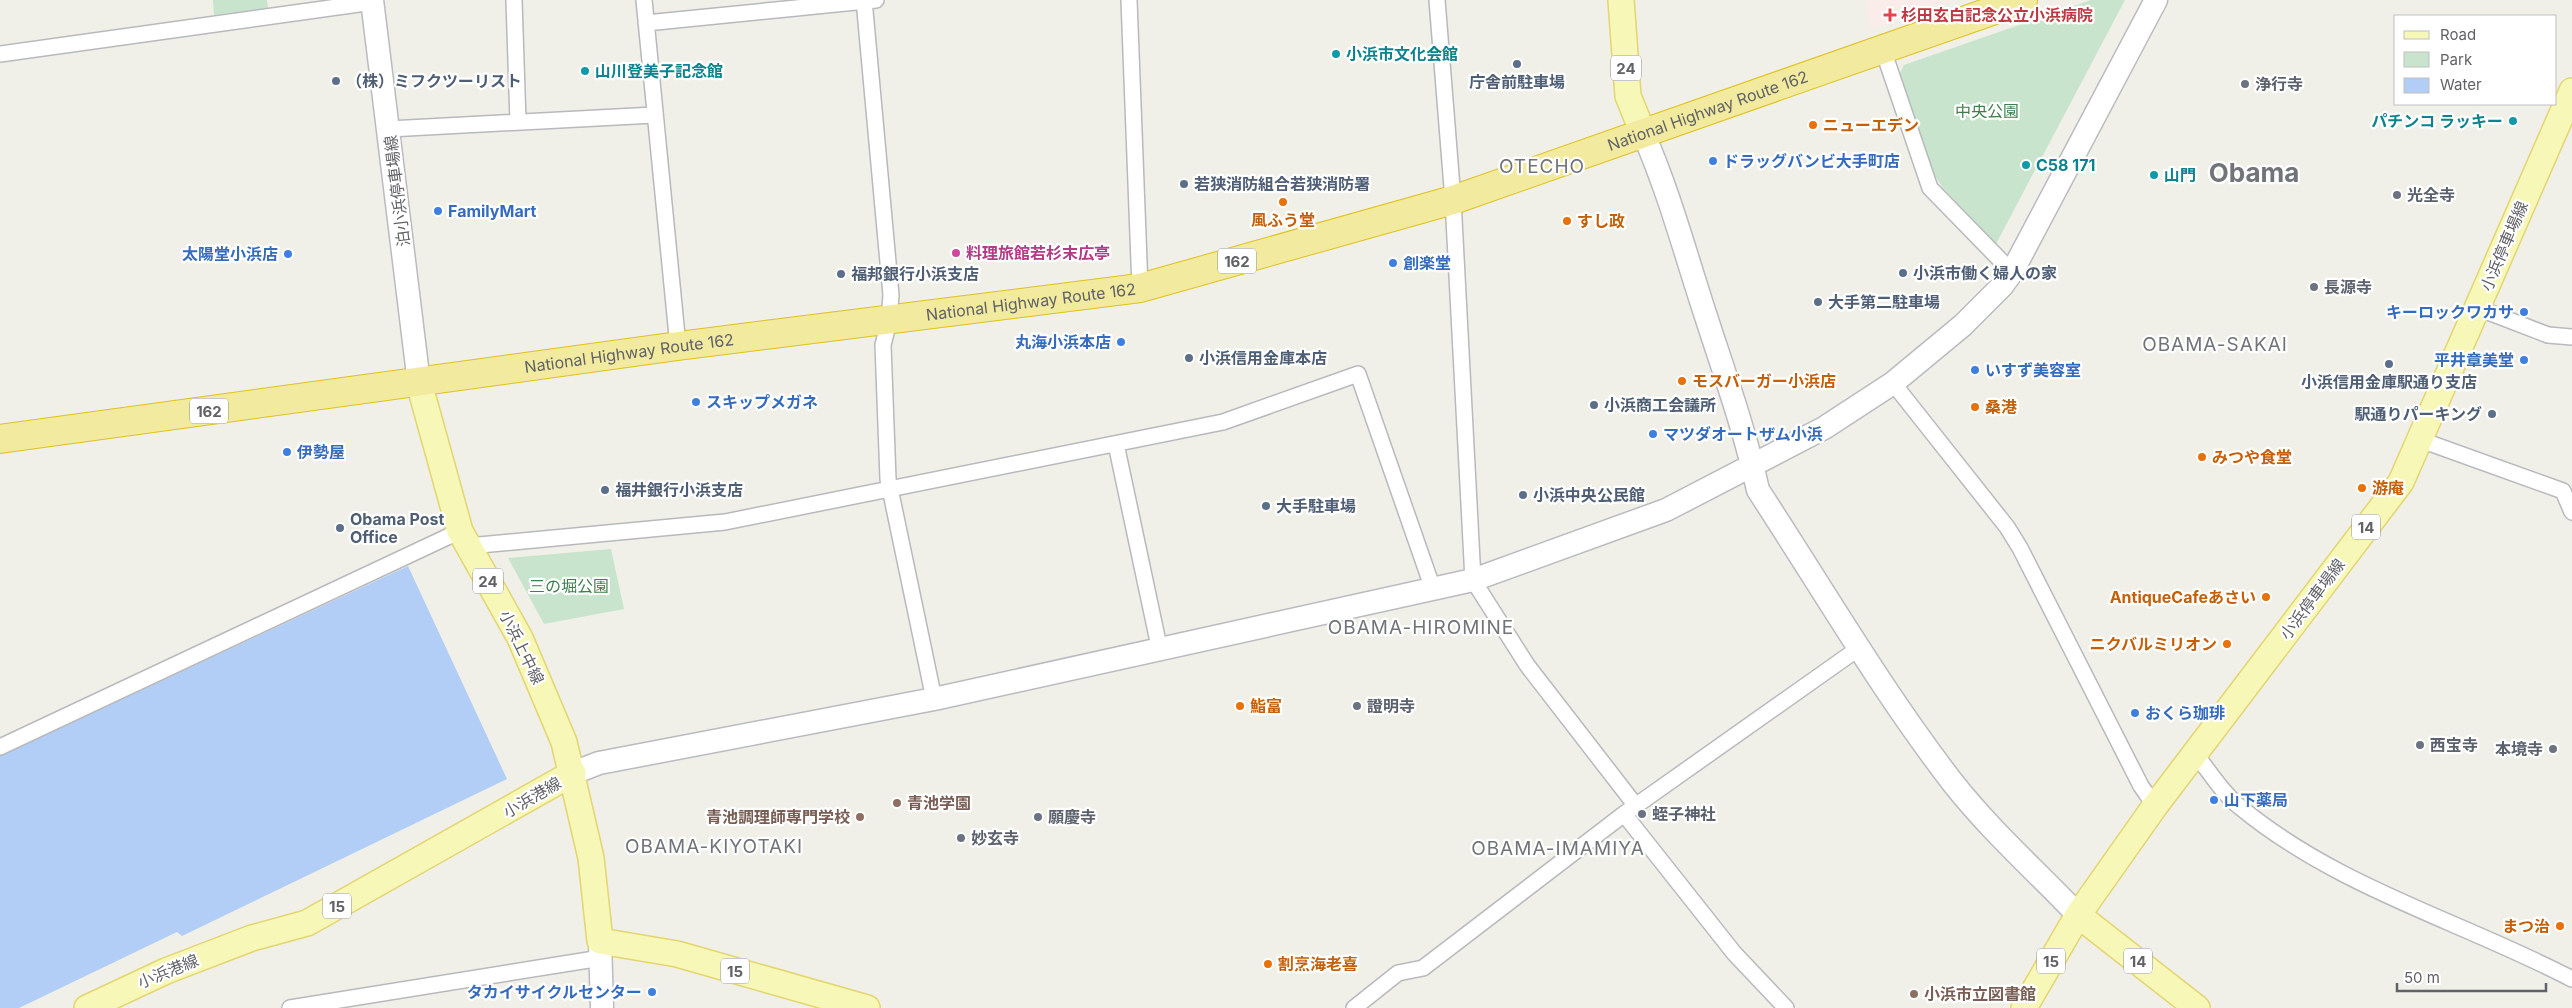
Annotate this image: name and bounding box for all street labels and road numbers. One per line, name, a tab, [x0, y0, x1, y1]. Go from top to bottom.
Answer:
road number: 24	[1611, 56, 1641, 80]
street label: National Highway Route 162	[1605, 66, 1811, 155]
street label: 泊小浜停車場線	[380, 134, 414, 248]
street label: 小浜停車場線	[2476, 198, 2532, 294]
road number: 162	[1218, 248, 1256, 274]
street label: National Highway Route 162	[925, 279, 1137, 325]
street label: National Highway Route 162	[523, 329, 735, 377]
road number: 162	[190, 398, 228, 424]
road number: 14	[2352, 514, 2380, 540]
street label: 小浜停車場線	[2275, 555, 2349, 643]
road number: 24	[473, 568, 503, 594]
street label: 小浜上中線	[495, 607, 549, 687]
street label: 小浜港線	[499, 772, 565, 822]
road number: 15	[323, 894, 351, 918]
road number: 15	[2037, 948, 2065, 974]
road number: 14	[2124, 948, 2152, 974]
street label: 小浜港線	[135, 950, 201, 992]
road number: 15	[721, 958, 749, 984]

